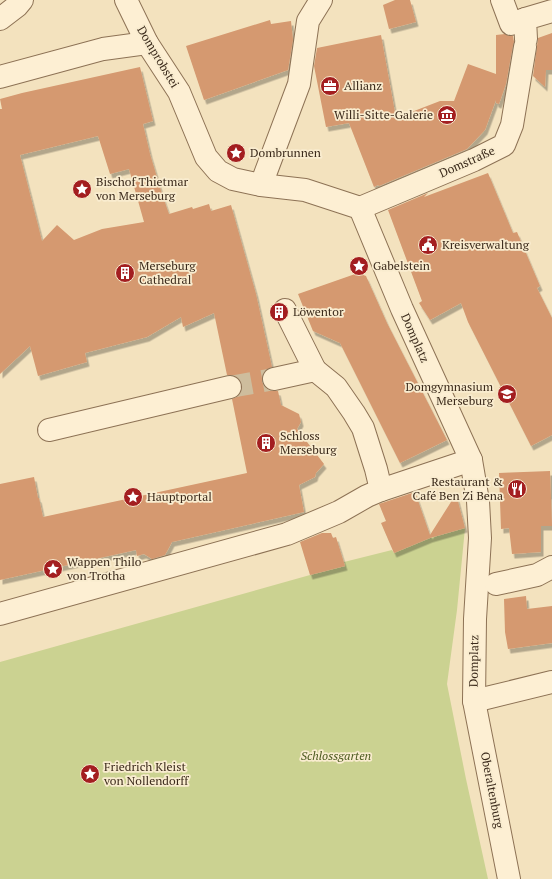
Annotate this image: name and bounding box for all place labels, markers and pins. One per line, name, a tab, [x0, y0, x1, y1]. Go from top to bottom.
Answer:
office icon: Allianz	[319, 75, 341, 97]
place label: Allianz	[344, 78, 382, 93]
museum icon: Willi-Sitte-Galerie	[436, 104, 458, 126]
place label: Willi-Sitte-Galerie	[334, 107, 433, 122]
place icon: Dombrunnen	[225, 142, 247, 164]
place label: Dombrunnen	[250, 145, 321, 160]
place label: Bischof Thietmar von Merseburg	[95, 174, 188, 203]
place icon: Bischof Thietmar von Merseburg	[71, 178, 93, 200]
public building icon: Kreisverwaltung	[417, 234, 439, 256]
place label: Kreisverwaltung	[442, 237, 530, 252]
place icon: Gabelstein	[348, 255, 370, 277]
place label: Merseburg Cathedral	[139, 258, 196, 287]
place label: Gabelstein	[373, 258, 430, 273]
building icon: Merseburg Cathedral	[114, 262, 136, 284]
building icon: Löwentor	[268, 301, 290, 323]
place label: Löwentor	[293, 304, 344, 319]
place label: Domgymnasium Merseburg	[406, 379, 494, 408]
school or university icon: Domgymnasium Merseburg	[496, 383, 518, 405]
place label: Schloss Merseburg	[280, 428, 337, 457]
building icon: Schloss Merseburg	[255, 432, 277, 454]
place label: Restaurant & Café Ben Zi Bena	[412, 474, 504, 503]
restaurant icon: Restaurant & Café Ben Zi Bena	[506, 478, 528, 500]
place icon: Hauptportal	[122, 486, 144, 508]
place label: Hauptportal	[147, 489, 212, 504]
place label: Wappen Thilo von Trotha	[66, 554, 142, 583]
place icon: Wappen Thilo von Trotha	[42, 558, 64, 580]
place label: Friedrich Kleist von Nollendorff	[103, 759, 189, 788]
place icon: Friedrich Kleist von Nollendorff	[79, 763, 101, 785]

